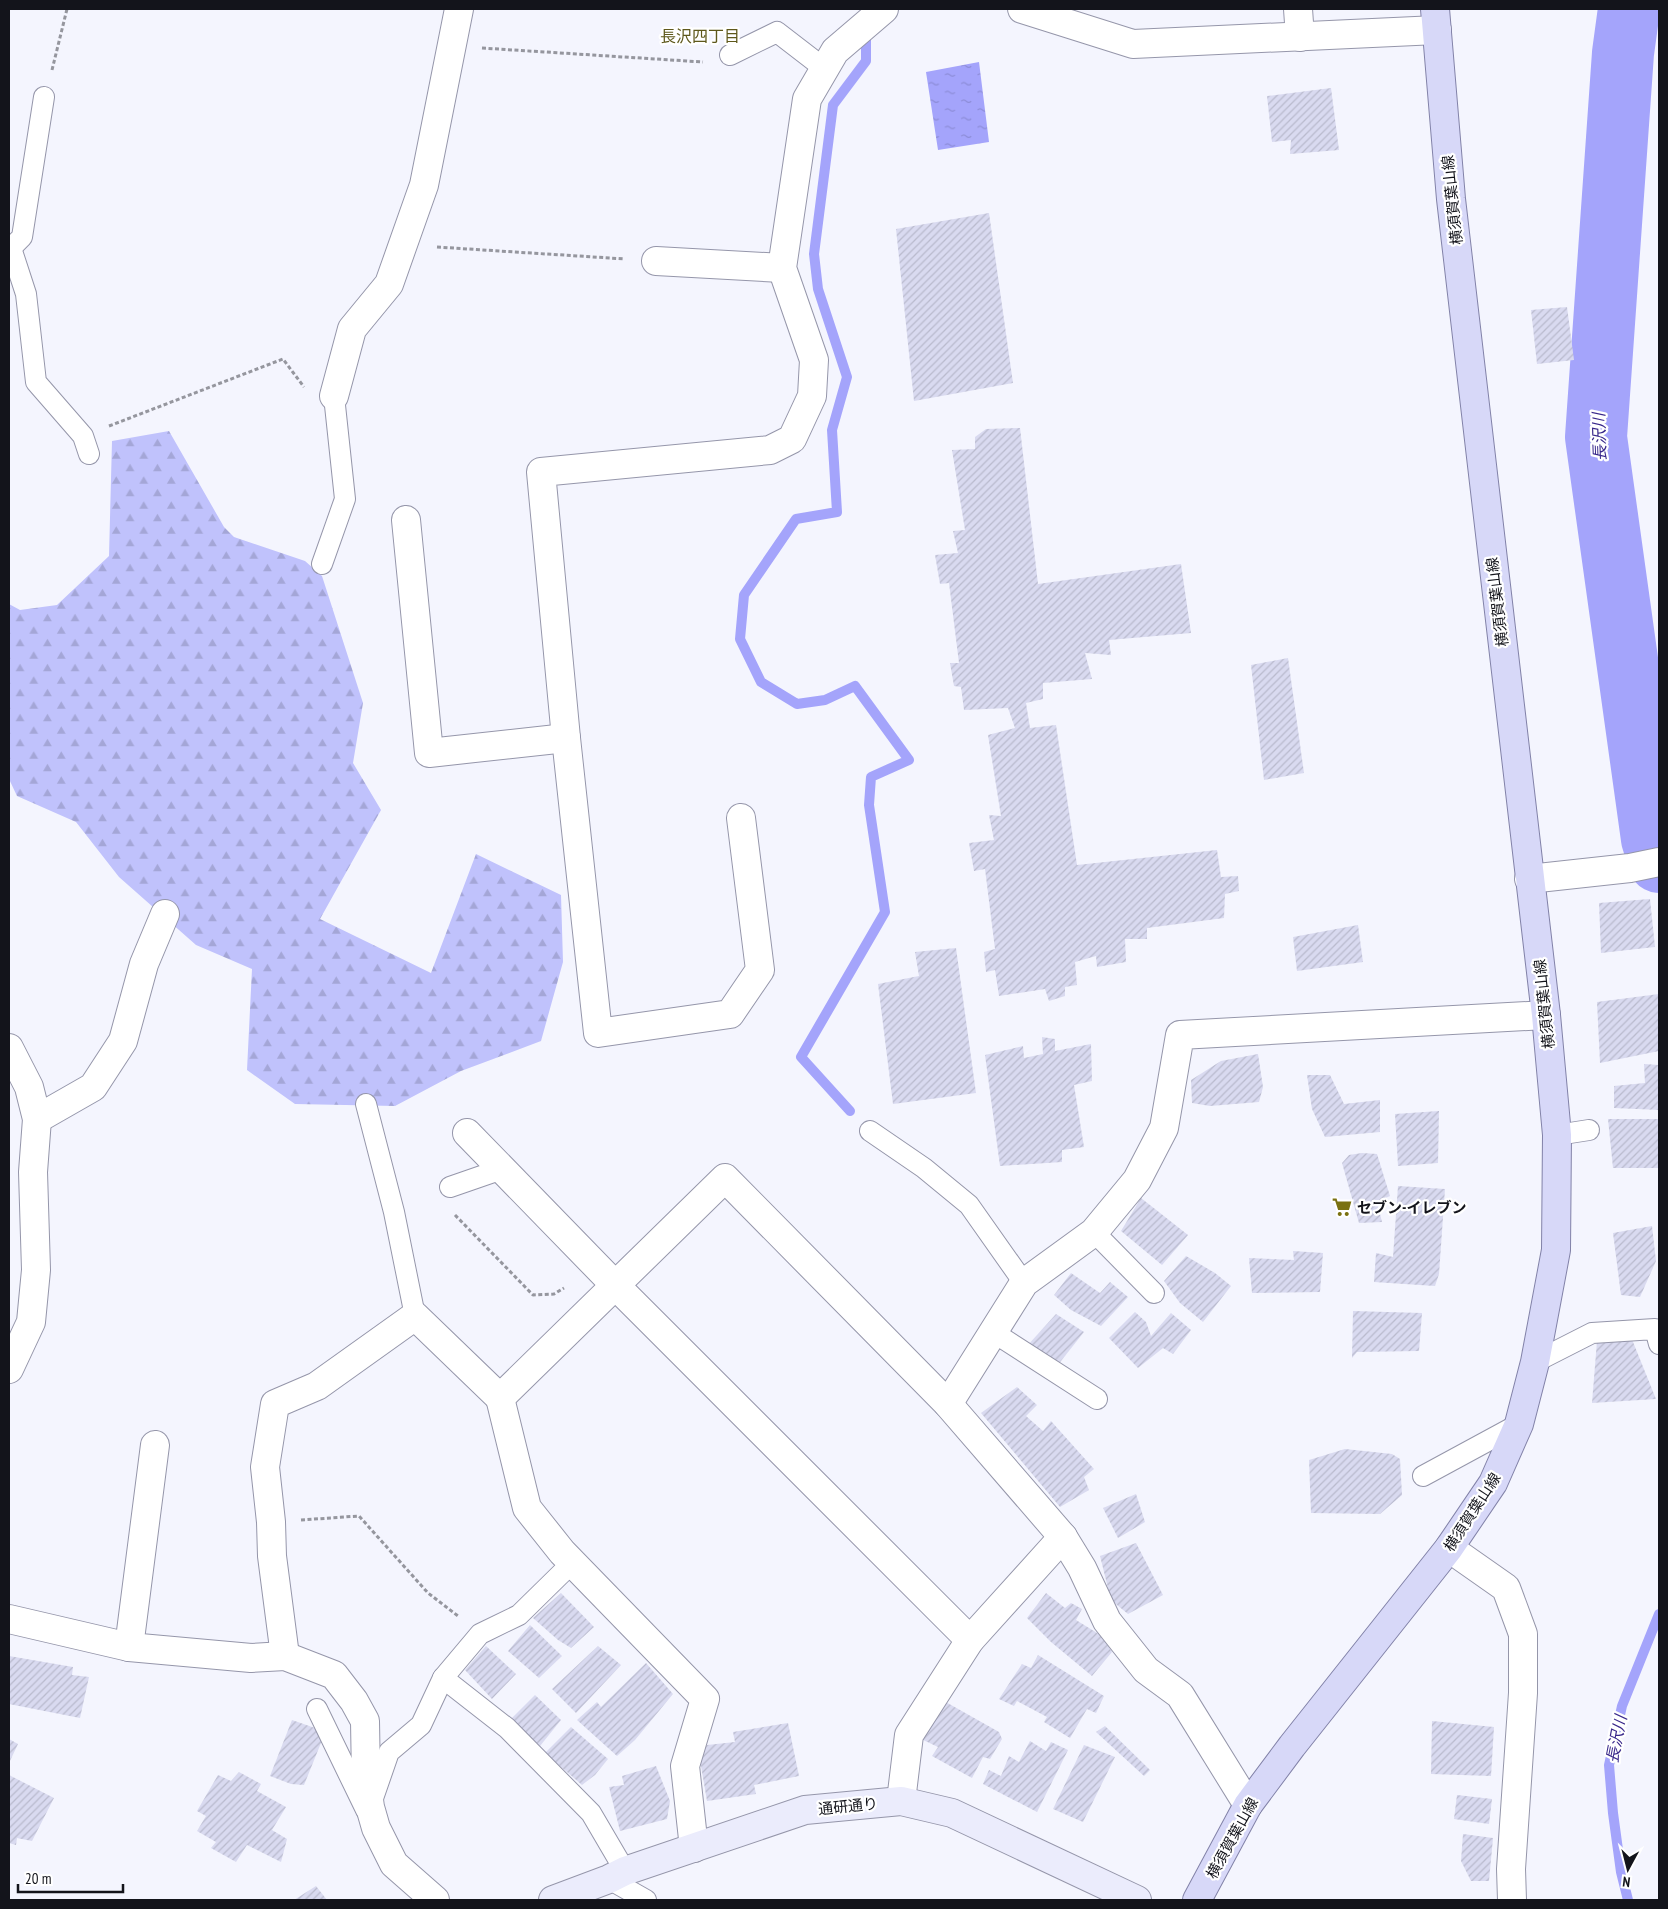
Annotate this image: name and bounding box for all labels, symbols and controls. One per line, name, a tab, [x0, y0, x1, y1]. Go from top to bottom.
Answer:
district label: 長沢四丁目	[660, 26, 740, 46]
street label: 横須賀葉山線	[1438, 154, 1466, 246]
water label: 長沢川	[1588, 411, 1610, 461]
street label: 横須賀葉山線	[1482, 556, 1512, 648]
street label: 横須賀葉山線	[1530, 958, 1558, 1050]
supermarket icon: セブン-イレブン	[1331, 1196, 1353, 1218]
place label: セブン-イレブン	[1357, 1198, 1466, 1217]
street label: 横須賀葉山線	[1440, 1469, 1504, 1555]
water label: 長沢川	[1602, 1712, 1631, 1764]
street label: 通研通り	[817, 1793, 879, 1819]
street label: 横須賀葉山線	[1202, 1794, 1262, 1882]
north arrow	[1603, 1844, 1653, 1894]
scale bar	[18, 1862, 122, 1894]
text: 20 m	[25, 1869, 51, 1888]
text: N	[1622, 1873, 1631, 1891]

